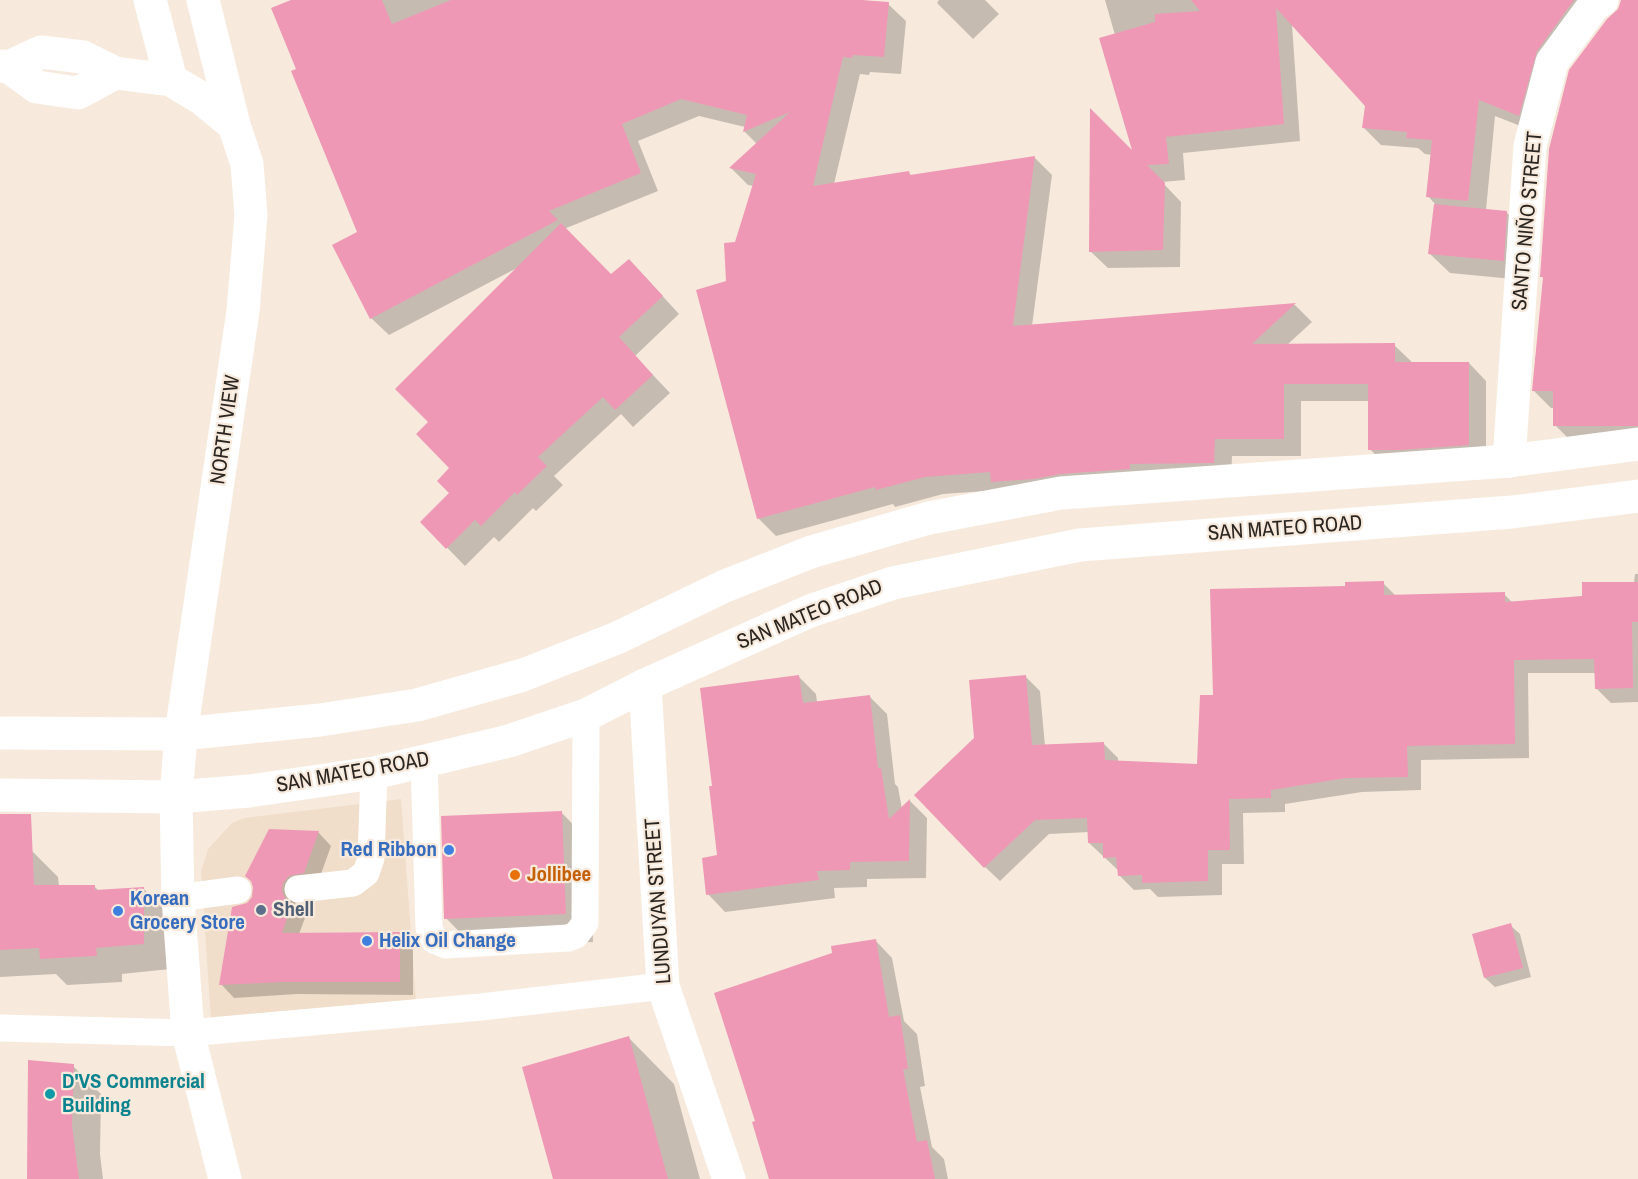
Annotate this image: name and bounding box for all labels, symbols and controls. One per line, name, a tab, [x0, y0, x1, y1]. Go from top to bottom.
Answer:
street label: SANTO NIÑO STREET	[1508, 130, 1548, 312]
street label: NORTH VIEW	[206, 374, 246, 486]
street label: SAN MATEO ROAD	[1207, 511, 1363, 547]
street label: SAN MATEO ROAD	[734, 574, 886, 656]
street label: SAN MATEO ROAD	[275, 747, 431, 799]
street label: LUNDUYAN STREET	[641, 817, 677, 985]
place label: Red Ribbon	[340, 837, 437, 863]
marker: Red Ribbon	[442, 843, 456, 857]
place label: Jollibee	[527, 862, 591, 888]
marker: Jollibee	[508, 868, 522, 882]
place label: Korean Grocery Store	[130, 886, 245, 936]
place label: Shell	[273, 897, 314, 923]
marker: Shell	[254, 903, 268, 917]
marker: Korean Grocery Store	[111, 904, 125, 918]
place label: Helix Oil Change	[379, 928, 516, 954]
marker: Helix Oil Change	[360, 934, 374, 948]
place label: D'VS Commercial Building	[62, 1069, 205, 1119]
marker: D'VS Commercial Building	[43, 1087, 57, 1101]

